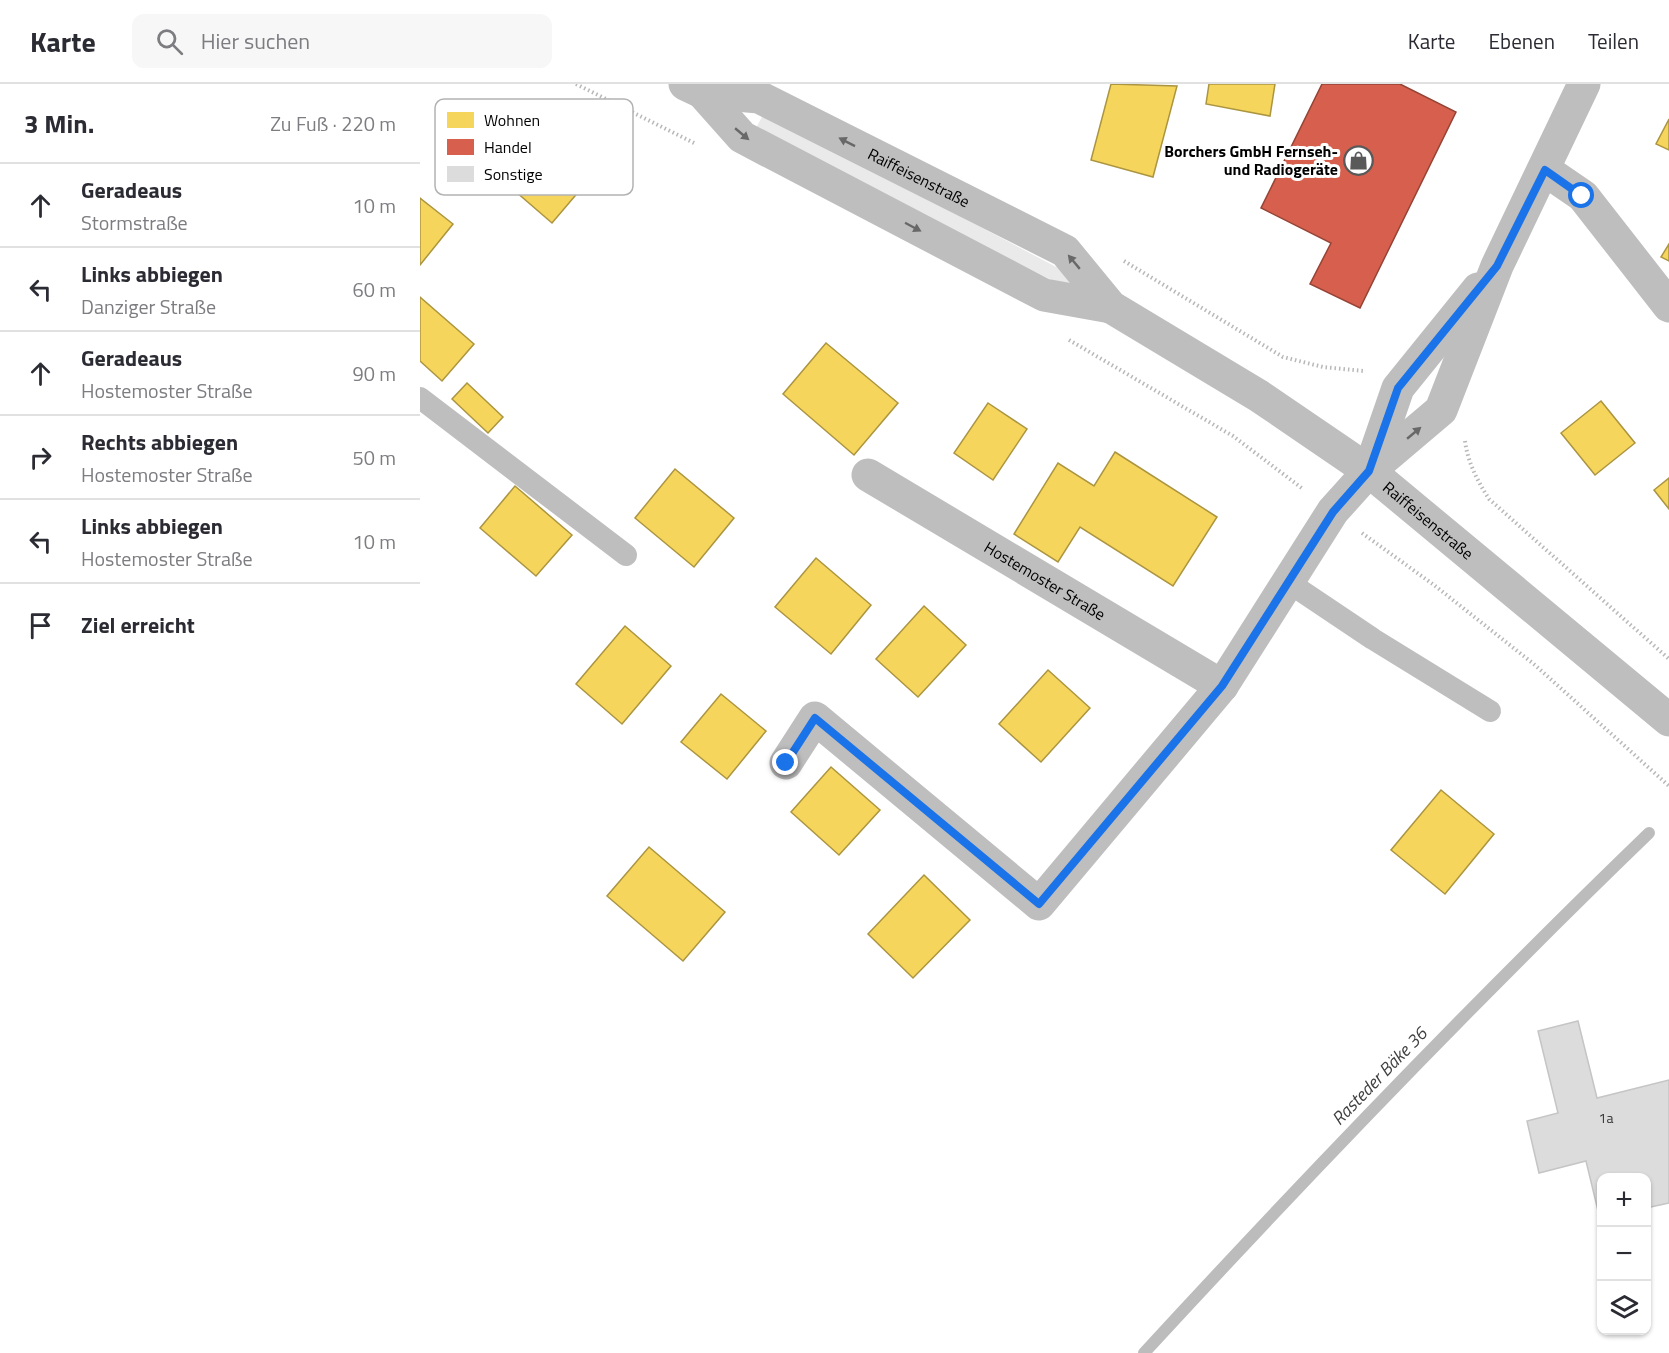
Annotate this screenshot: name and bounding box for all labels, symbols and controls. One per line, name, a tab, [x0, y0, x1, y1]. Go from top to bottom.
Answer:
search box	[132, 14, 552, 68]
text: Karte	[30, 20, 96, 63]
text: Hier suchen	[201, 24, 310, 58]
icon: search	[153, 25, 186, 58]
text: Karte	[1408, 25, 1455, 57]
text: Ebenen	[1488, 25, 1555, 57]
text: Teilen	[1588, 25, 1639, 57]
legend	[435, 99, 633, 195]
text: 3 Min.	[24, 104, 94, 143]
text: Zu Fuß · 220 m	[270, 108, 396, 139]
text: Wohnen	[484, 108, 540, 132]
one-way arrow	[734, 128, 750, 141]
text: Handel	[484, 135, 532, 159]
one-way arrow	[838, 137, 856, 147]
place label: Borchers GmbH Fernseh- und Radiogeräte	[1164, 139, 1338, 181]
street label: Raiffeisenstraße	[864, 142, 974, 213]
shop icon: Borchers GmbH Fernseh- und Radiogeräte	[1343, 144, 1375, 176]
text: Sonstige	[484, 162, 543, 186]
text: Geradeaus	[81, 173, 182, 207]
route start	[1568, 182, 1594, 208]
icon: ahead	[24, 189, 57, 222]
text: 10 m	[352, 190, 396, 221]
text: Stormstraße	[81, 207, 188, 238]
one-way arrow	[905, 222, 922, 232]
one-way arrow	[1067, 254, 1080, 270]
text: Links abbiegen	[81, 257, 223, 291]
icon: left	[24, 273, 57, 306]
text: 60 m	[352, 274, 396, 305]
text: Danziger Straße	[81, 291, 216, 322]
text: Geradeaus	[81, 341, 182, 375]
icon: ahead	[24, 357, 57, 390]
text: 90 m	[352, 358, 396, 389]
text: Hostemoster Straße	[81, 375, 253, 406]
text: Rechts abbiegen	[81, 425, 238, 459]
one-way arrow	[1406, 427, 1421, 440]
icon: right	[24, 441, 57, 474]
text: 50 m	[352, 442, 396, 473]
text: Hostemoster Straße	[81, 459, 253, 490]
street label: Raiffeisenstraße	[1378, 475, 1479, 565]
text: Links abbiegen	[81, 509, 223, 543]
icon: left	[24, 525, 57, 558]
text: 10 m	[352, 526, 396, 557]
street label: Hostemoster Straße	[980, 535, 1110, 626]
text: Hostemoster Straße	[81, 543, 253, 574]
text: Ziel erreicht	[81, 608, 195, 642]
icon: arrive	[24, 609, 57, 642]
route end	[772, 749, 798, 775]
water label: Rasteder Bäke 36	[1325, 1019, 1434, 1131]
house number: 1a	[1599, 1107, 1613, 1128]
map controls	[1597, 1173, 1651, 1335]
button: +	[1597, 1173, 1651, 1227]
button: −	[1597, 1227, 1651, 1281]
button: layers	[1597, 1281, 1651, 1335]

